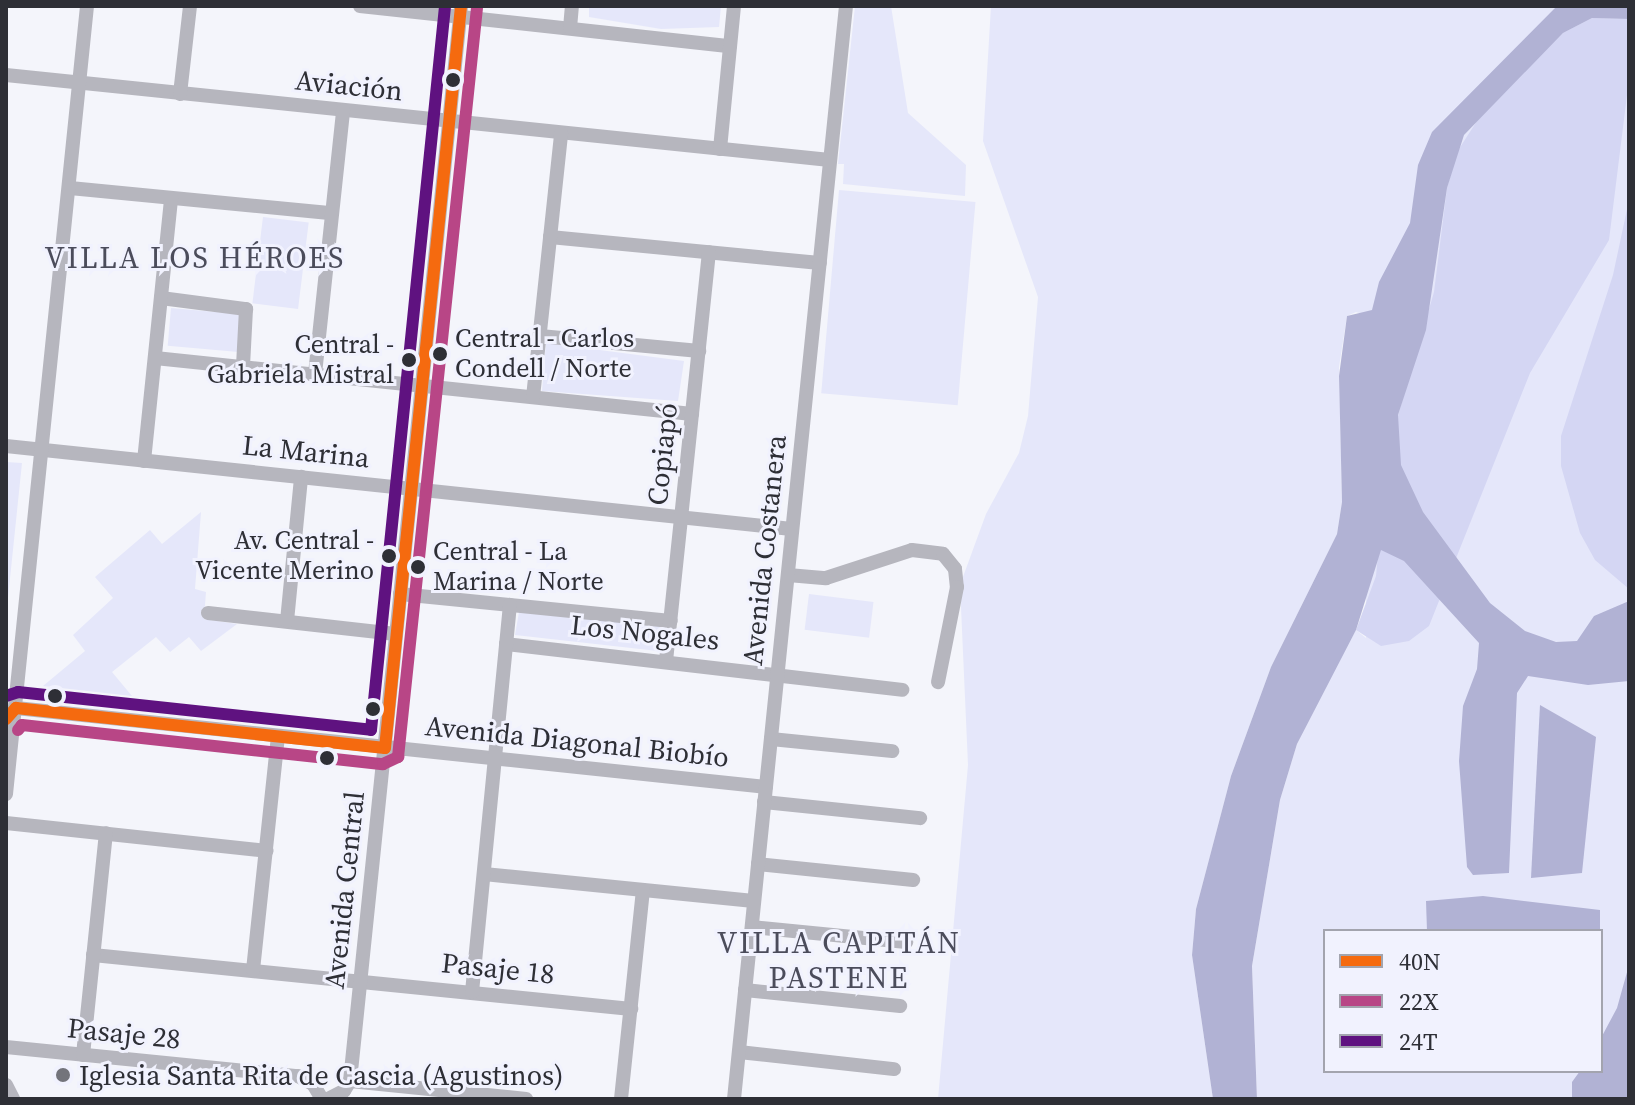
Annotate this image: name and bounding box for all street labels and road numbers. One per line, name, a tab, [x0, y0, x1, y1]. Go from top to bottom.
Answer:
street label: Aviación	[294, 63, 404, 107]
street label: Copiapó	[640, 401, 684, 507]
street label: La Marina	[241, 428, 371, 474]
street label: Avenida Costanera	[735, 433, 793, 667]
street label: Los Nogales	[569, 607, 721, 657]
street label: Avenida Diagonal Biobío	[423, 708, 731, 774]
street label: Avenida Central	[317, 790, 371, 990]
street label: Pasaje 18	[440, 945, 556, 991]
street label: Pasaje 28	[66, 1010, 182, 1056]

